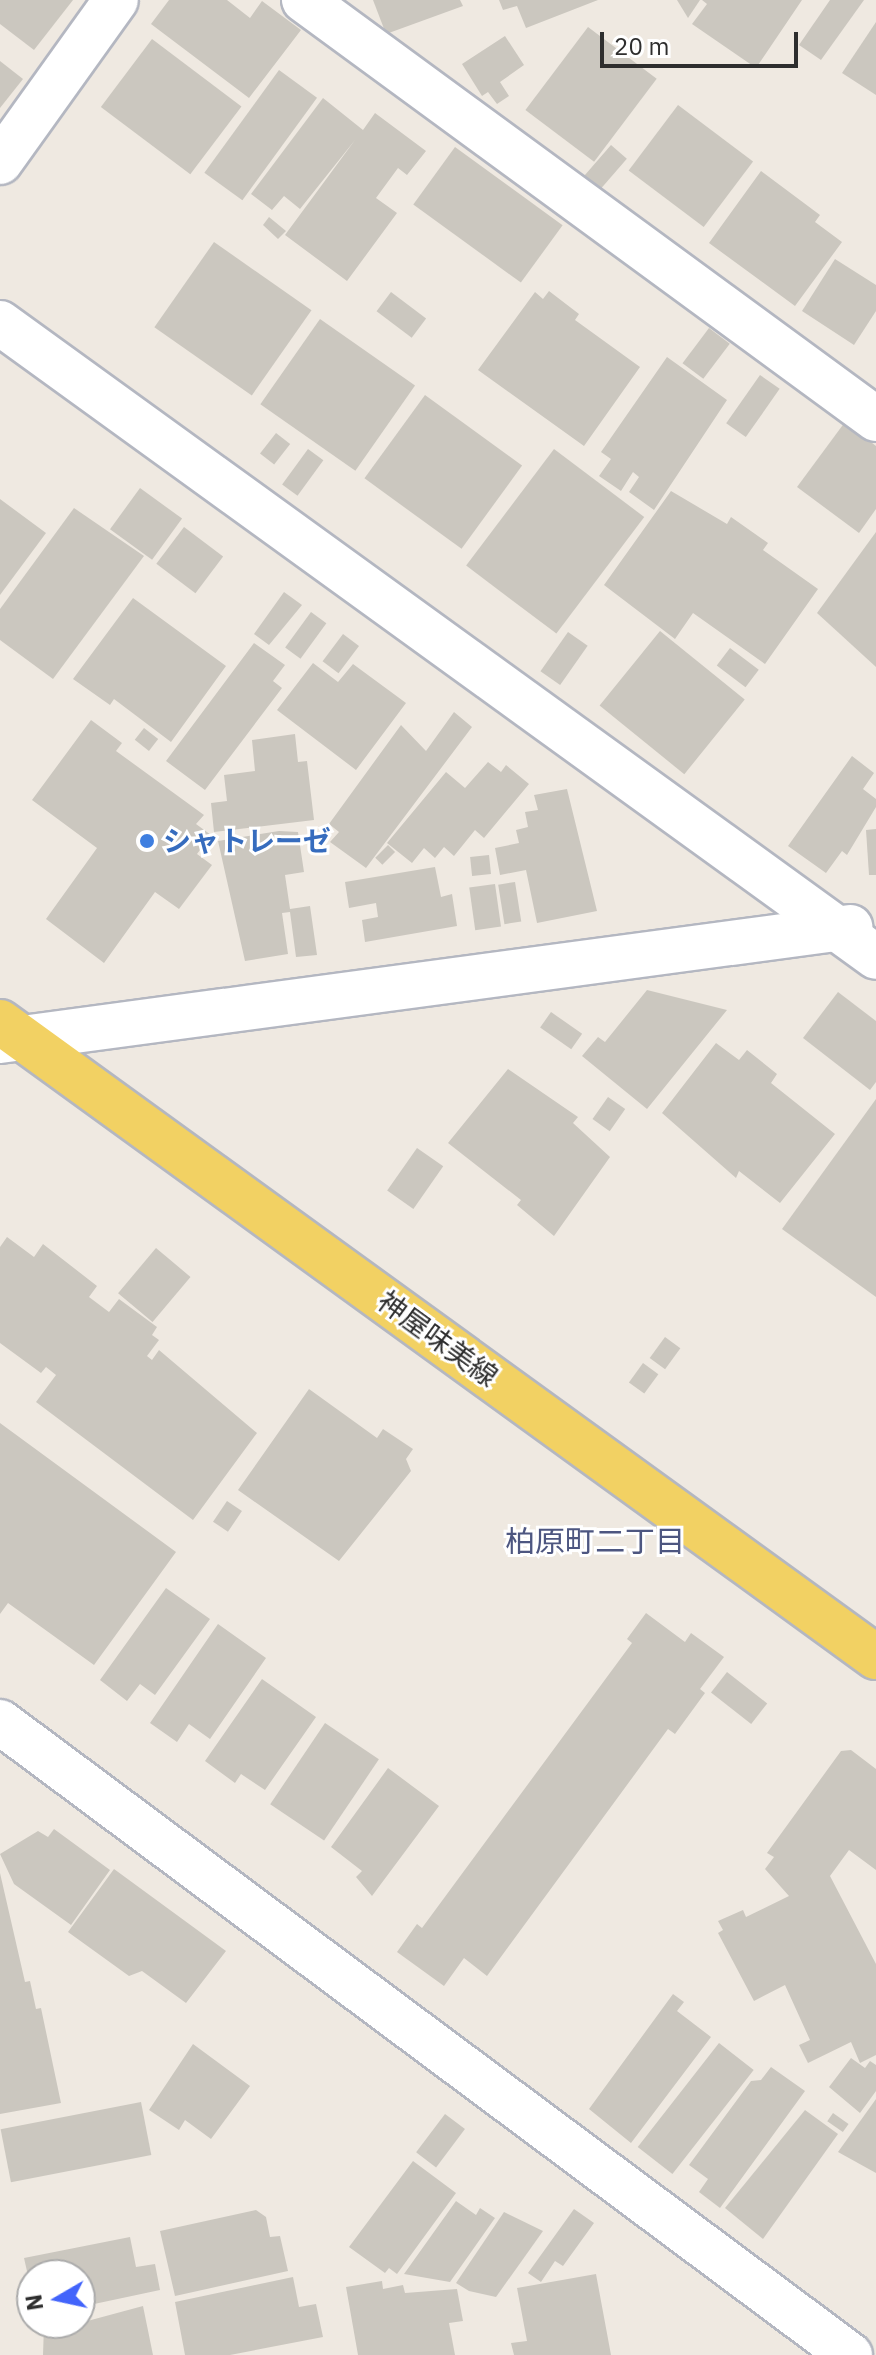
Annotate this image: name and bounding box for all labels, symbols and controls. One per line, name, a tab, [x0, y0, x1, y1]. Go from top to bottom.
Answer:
scale bar	[604, 16, 802, 66]
text: 20 m	[614, 30, 669, 62]
place label: シャトレーゼ	[163, 824, 331, 858]
marker: シャトレーゼ	[138, 832, 156, 850]
street label: 神屋味美線	[371, 1284, 505, 1394]
district label: 柏原町二丁目	[505, 1523, 685, 1559]
north arrow	[16, 2259, 96, 2339]
text: N	[18, 2292, 49, 2313]

